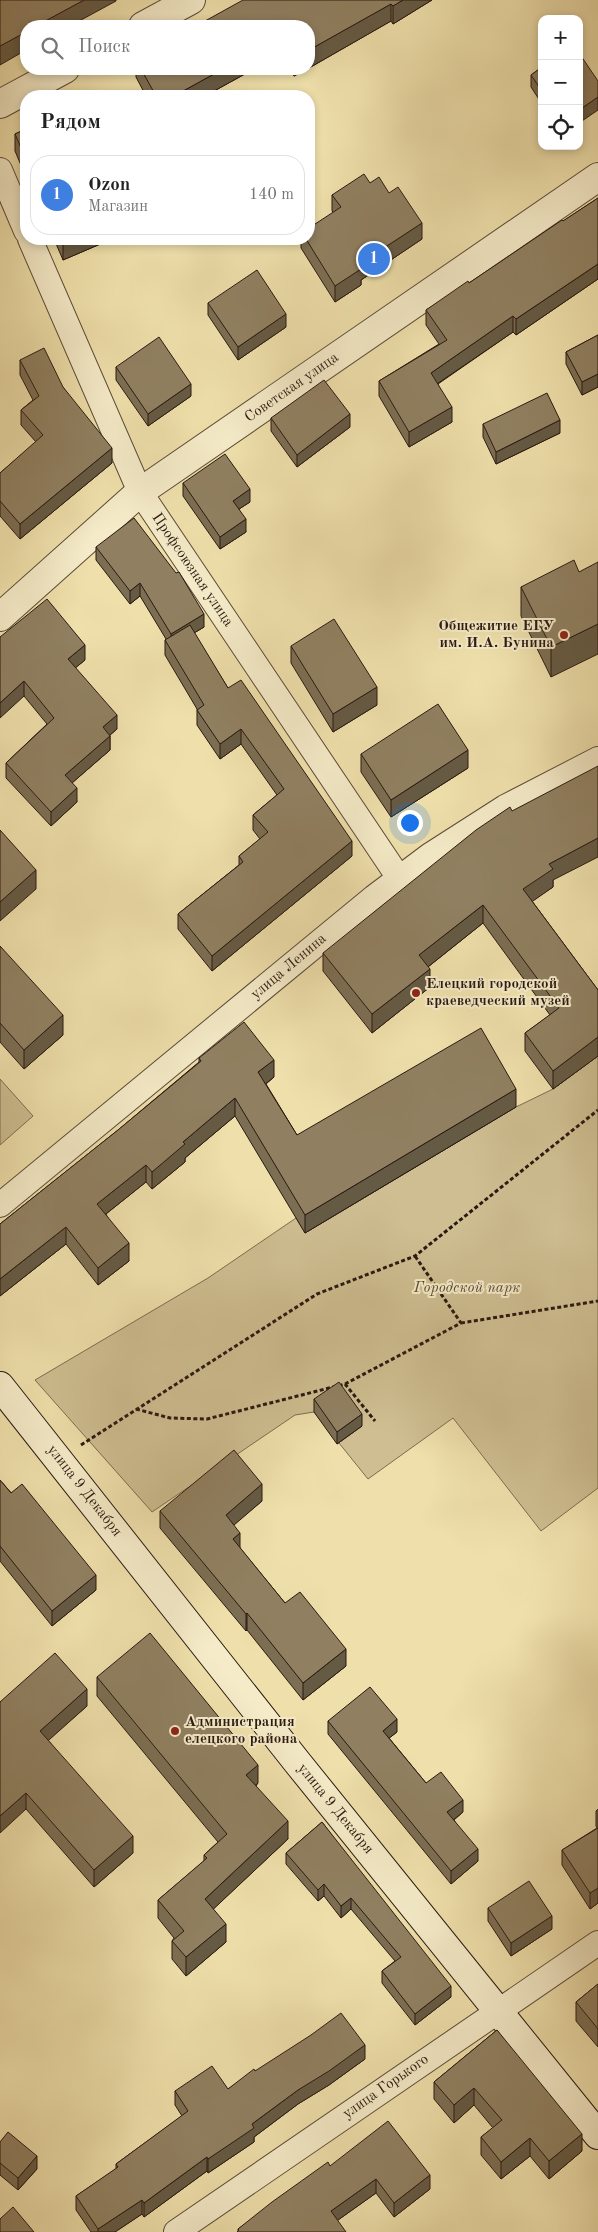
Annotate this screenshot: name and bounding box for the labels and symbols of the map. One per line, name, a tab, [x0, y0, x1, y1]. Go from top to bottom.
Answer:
pin: 1	[358, 240, 390, 278]
street label: Советская улица	[242, 350, 342, 426]
street label: Профсоюзная улица	[148, 510, 236, 630]
place label: Общежитие ЕГУ им. И.А. Бунина	[438, 619, 554, 651]
marker: Общежитие ЕГУ им. И.А. Бунина	[558, 629, 570, 641]
your location	[397, 810, 423, 836]
street label: улица Ленина	[249, 931, 330, 1003]
place label: Елецкий городской краеведческий музей	[426, 977, 570, 1009]
marker: Елецкий городской краеведческий музей	[410, 987, 422, 999]
park label: Городской парк	[413, 1281, 520, 1296]
street label: улица 9 Декабря	[44, 1442, 124, 1540]
place label: Администрация елецкого района	[185, 1715, 298, 1747]
marker: Администрация елецкого района	[169, 1725, 181, 1737]
street label: улица 9 Декабря	[294, 1761, 376, 1857]
street label: улица Горького	[340, 2052, 432, 2122]

